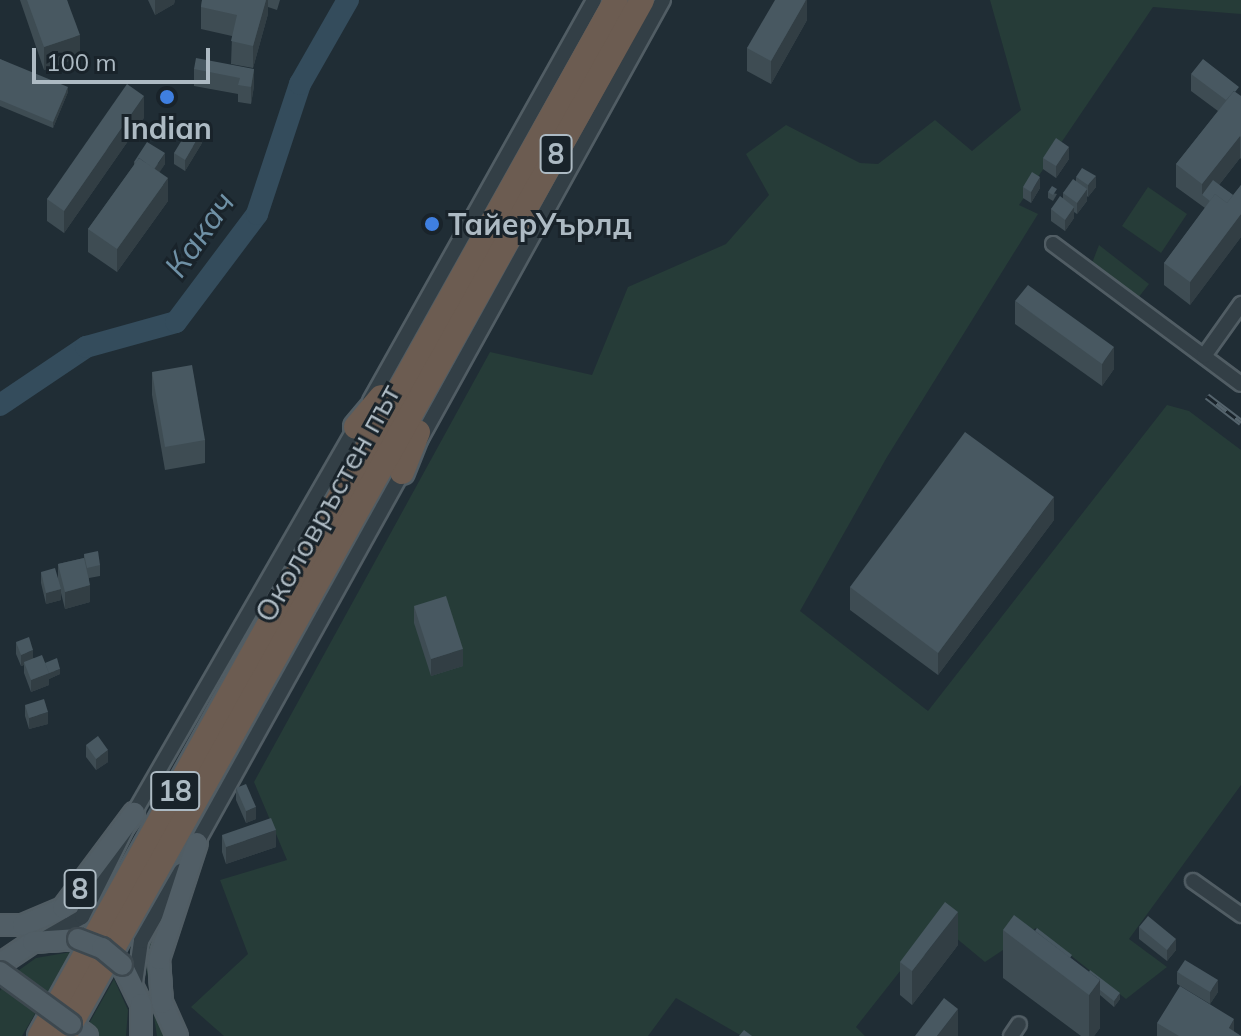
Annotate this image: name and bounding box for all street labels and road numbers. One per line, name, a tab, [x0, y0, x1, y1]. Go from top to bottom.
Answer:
road number: 8	[538, 130, 574, 178]
street label: Околовръстен път	[247, 378, 407, 628]
road number: 18	[149, 767, 201, 815]
road number: 8	[62, 865, 98, 913]

